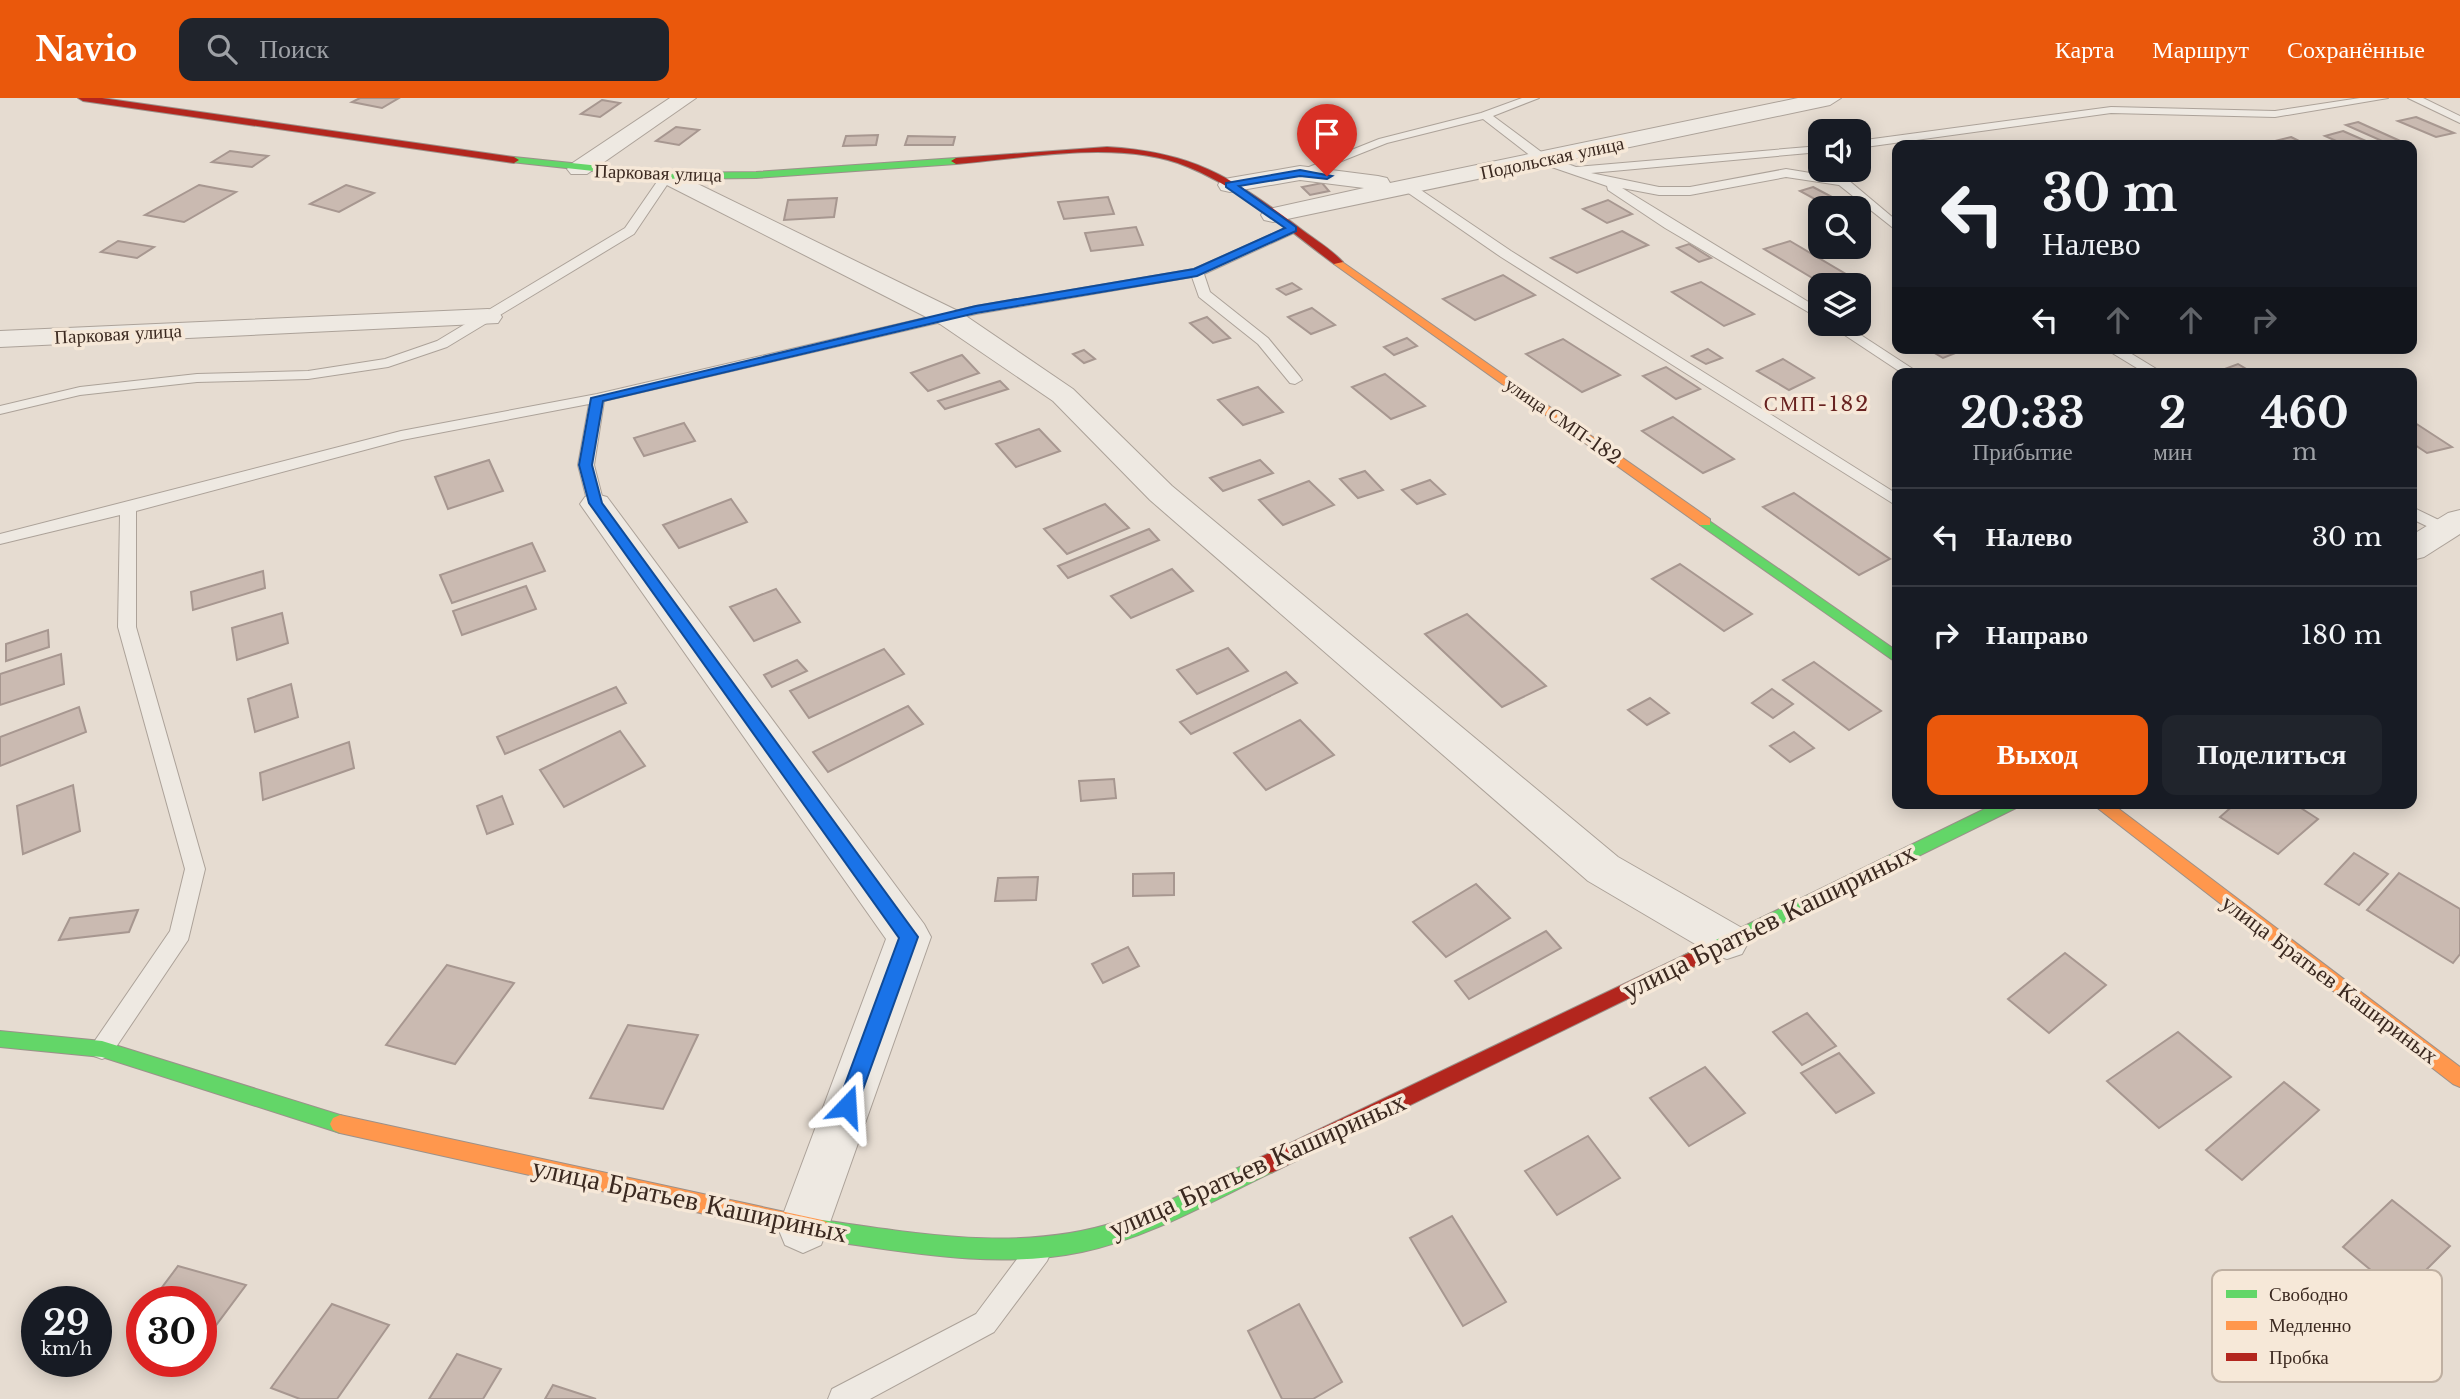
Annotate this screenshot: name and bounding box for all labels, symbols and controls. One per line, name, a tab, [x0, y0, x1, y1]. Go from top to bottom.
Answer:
search box	[179, 18, 669, 81]
text: Navio	[35, 29, 137, 70]
icon: search	[203, 30, 241, 68]
text: Поиск	[259, 33, 329, 65]
text: Карта	[2055, 35, 2114, 64]
text: Маршрут	[2152, 35, 2249, 64]
text: Сохранённые	[2287, 35, 2425, 64]
pin	[1297, 104, 1357, 176]
icon: arrive	[1308, 115, 1346, 153]
map controls	[1808, 119, 1871, 336]
button: sound	[1808, 119, 1871, 182]
street label: Подольская улица	[1478, 131, 1627, 184]
street label: Парковая улица	[594, 159, 723, 187]
text: 30 m	[2042, 163, 2177, 224]
icon: left	[1927, 168, 2018, 259]
button: search	[1808, 196, 1871, 259]
text: Налево	[2042, 224, 2141, 264]
button: layers	[1808, 273, 1871, 336]
icon: left	[2026, 301, 2064, 339]
icon: ahead	[2099, 301, 2137, 339]
icon: ahead	[2172, 301, 2210, 339]
icon: right	[2245, 301, 2283, 339]
street label: Парковая улица	[54, 319, 183, 349]
street label: улица СМП-182	[1501, 373, 1625, 469]
text: 20:33	[1960, 387, 2085, 439]
text: 2	[2159, 387, 2186, 439]
text: 460	[2261, 387, 2349, 439]
district label: СМП-182	[1764, 391, 1870, 417]
text: Прибытие	[1973, 438, 2073, 466]
text: мин	[2153, 438, 2192, 466]
text: m	[2292, 438, 2317, 466]
icon: left	[1927, 518, 1965, 556]
text: Налево	[1986, 521, 2072, 553]
text: 30 m	[2312, 521, 2382, 553]
icon: right	[1927, 616, 1965, 654]
text: Направо	[1986, 619, 2088, 651]
text: 180 m	[2301, 619, 2382, 651]
button: Выход	[1927, 715, 2148, 795]
button: Поделиться	[2162, 715, 2382, 795]
street label: улица Братьев Кашириных	[1617, 835, 1921, 1007]
street label: улица Братьев Кашириных	[2216, 888, 2444, 1070]
position arrow	[810, 1069, 884, 1143]
street label: улица Братьев Кашириных	[1103, 1084, 1411, 1246]
street label: улица Братьев Кашириных	[529, 1149, 851, 1251]
legend	[2212, 1270, 2442, 1382]
text: Свободно	[2269, 1283, 2348, 1306]
speed limit sign: 30	[126, 1286, 217, 1377]
text: 29	[43, 1301, 90, 1344]
text: Медленно	[2269, 1314, 2351, 1337]
text: km/h	[41, 1338, 92, 1360]
text: Пробка	[2269, 1346, 2329, 1369]

